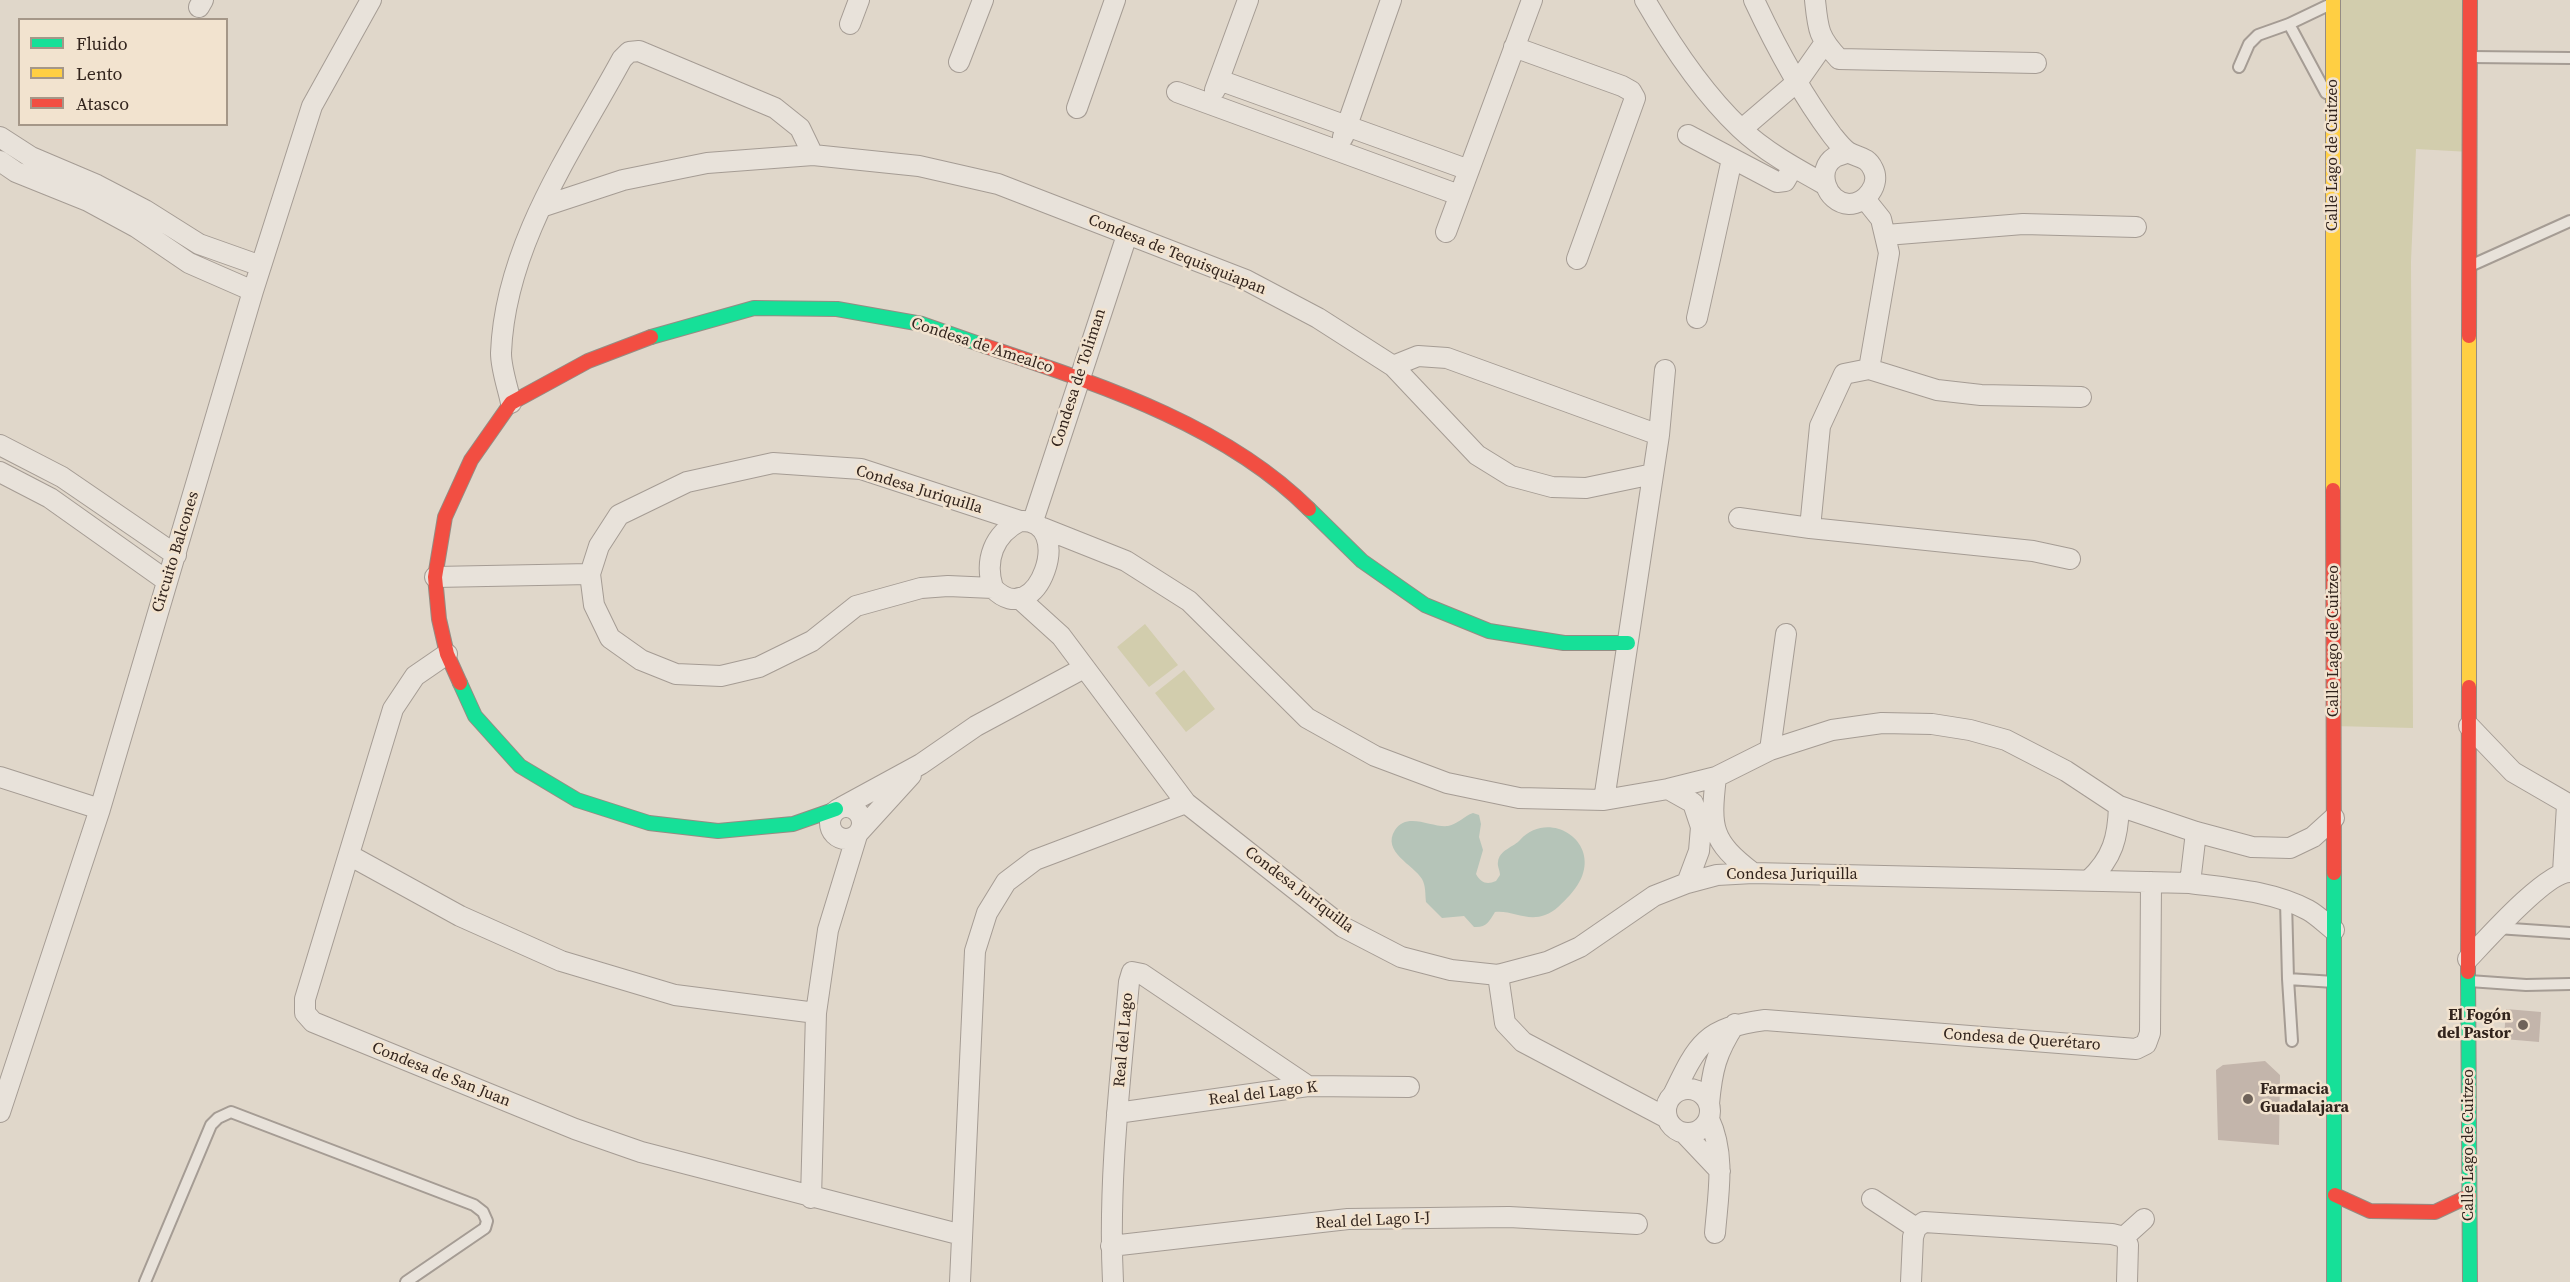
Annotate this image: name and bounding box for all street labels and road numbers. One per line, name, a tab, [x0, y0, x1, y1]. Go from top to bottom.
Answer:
street label: Calle Lago de Cuitzeo	[2323, 79, 2343, 231]
street label: Condesa de Tequisquiapan	[1085, 210, 1269, 300]
street label: Condesa de Toliman	[1048, 306, 1110, 450]
street label: Condesa de Amealco	[909, 314, 1055, 378]
street label: Condesa Juriquilla	[853, 462, 985, 518]
street label: Circuito Balcones	[148, 489, 204, 615]
street label: Calle Lago de Cuitzeo	[2324, 565, 2344, 717]
street label: Condesa Juriquilla	[1241, 843, 1357, 937]
street label: Condesa Juriquilla	[1726, 865, 1858, 885]
street label: Real del Lago	[1110, 992, 1138, 1088]
street label: Condesa de Querétaro	[1943, 1025, 2101, 1055]
street label: Condesa de San Juan	[369, 1038, 513, 1112]
street label: Calle Lago de Cuitzeo	[2459, 1069, 2479, 1221]
street label: Real del Lago K	[1208, 1078, 1318, 1110]
street label: Real del Lago I-J	[1315, 1208, 1431, 1234]

